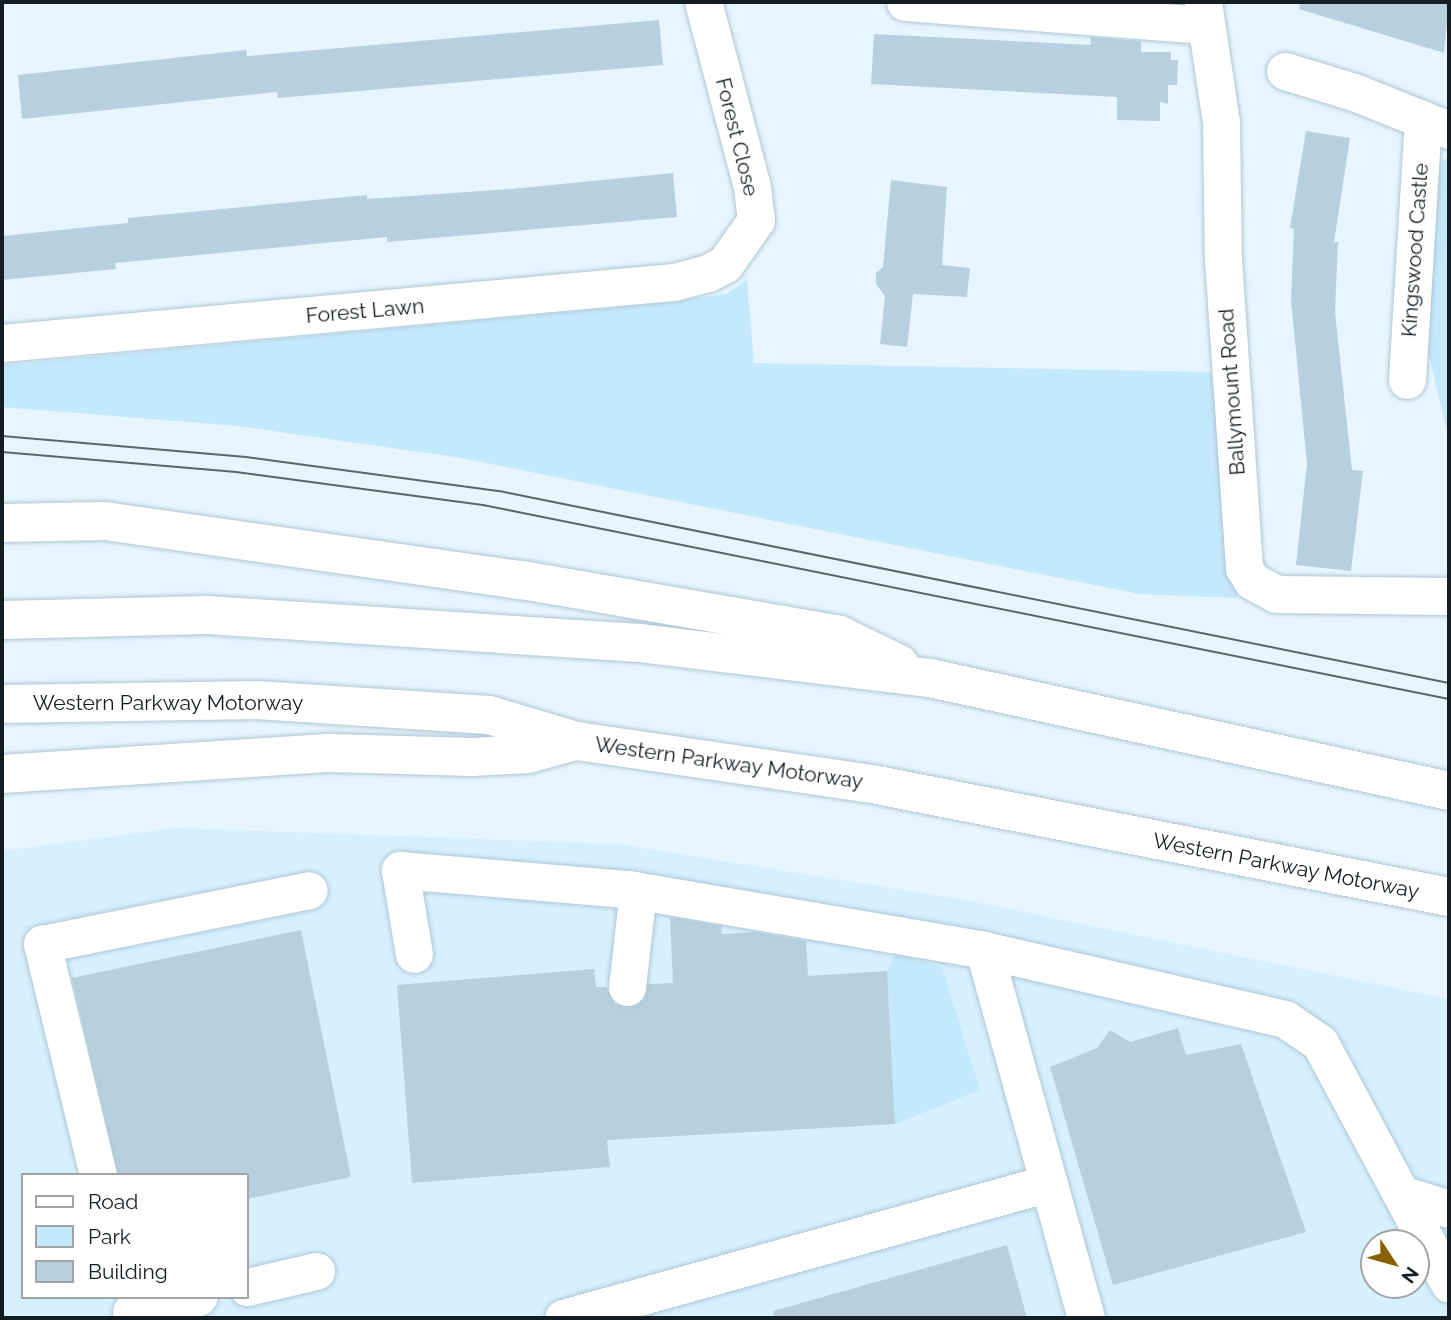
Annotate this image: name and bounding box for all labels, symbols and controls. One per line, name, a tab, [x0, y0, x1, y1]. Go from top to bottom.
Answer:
street label: Forest Close	[710, 75, 764, 199]
street label: Kingswood Castle	[1396, 162, 1434, 338]
street label: Forest Lawn	[305, 293, 425, 329]
street label: Ballymount Road	[1214, 308, 1250, 476]
street label: Western Parkway Motorway	[32, 690, 304, 716]
street label: Western Parkway Motorway	[593, 732, 865, 794]
street label: Western Parkway Motorway	[1150, 828, 1422, 904]
legend	[21, 1173, 248, 1299]
text: Road	[88, 1189, 138, 1214]
text: Park	[88, 1224, 131, 1249]
north arrow	[1360, 1229, 1430, 1299]
text: Building	[88, 1259, 168, 1284]
text: N	[1397, 1263, 1424, 1287]

